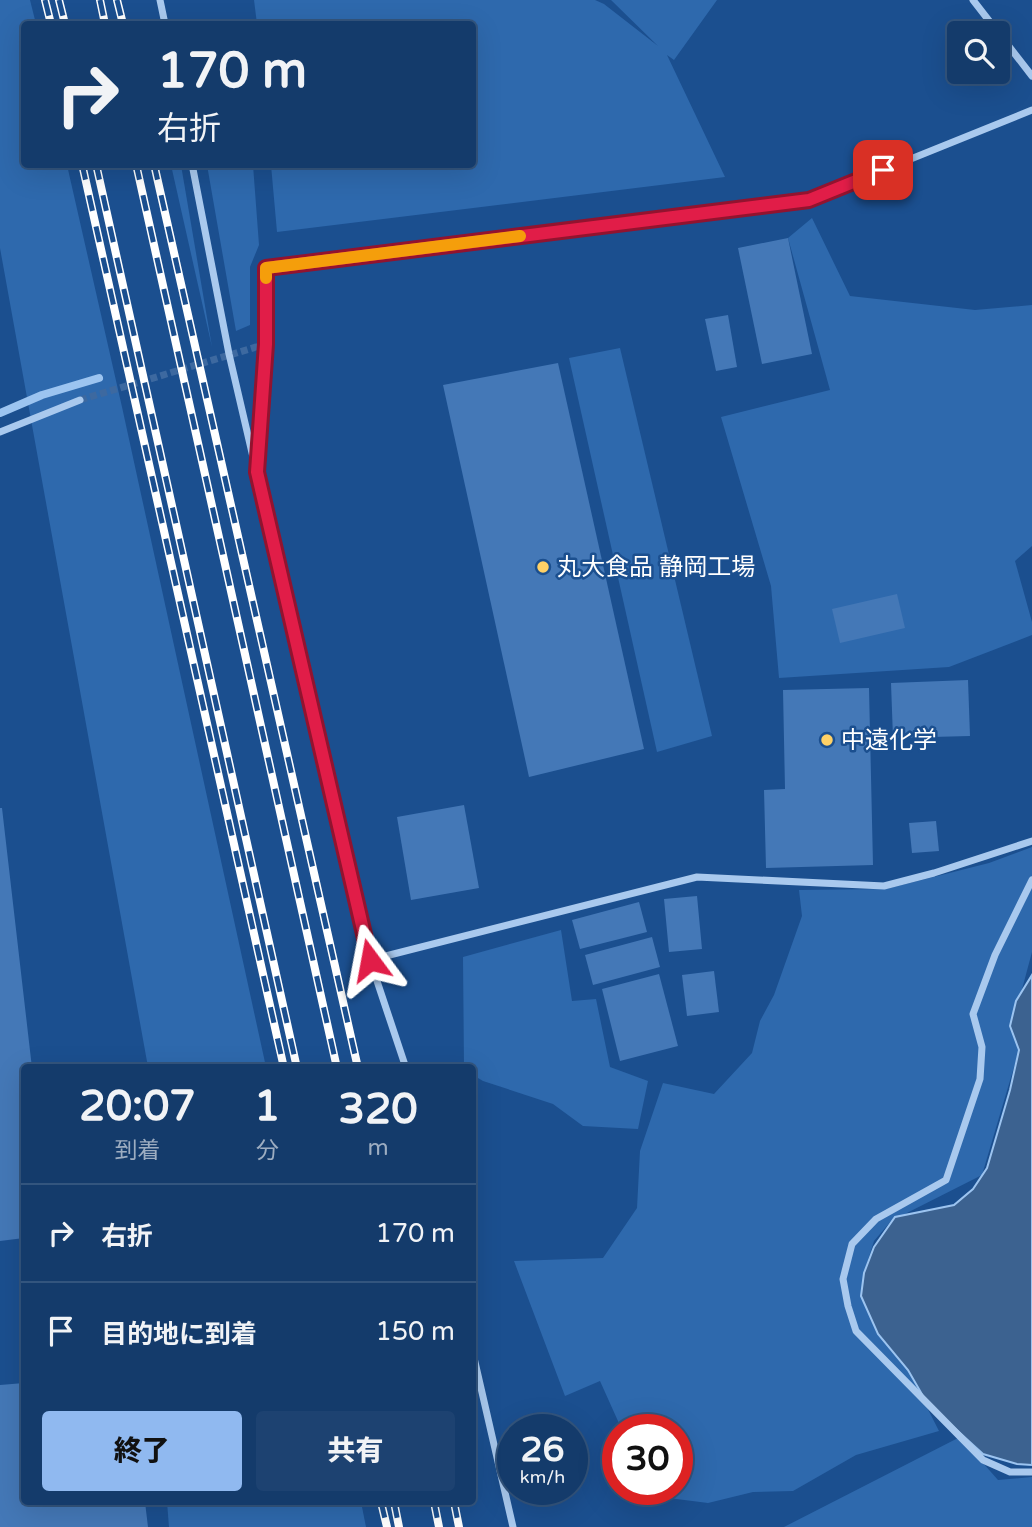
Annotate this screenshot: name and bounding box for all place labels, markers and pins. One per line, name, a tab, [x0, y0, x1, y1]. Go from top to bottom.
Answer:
pin	[853, 140, 913, 200]
place label: 丸大食品 静岡工場	[557, 553, 755, 582]
marker: 丸大食品 静岡工場	[535, 559, 551, 575]
place label: 中遠化学	[841, 726, 937, 755]
marker: 中遠化学	[819, 732, 835, 748]

